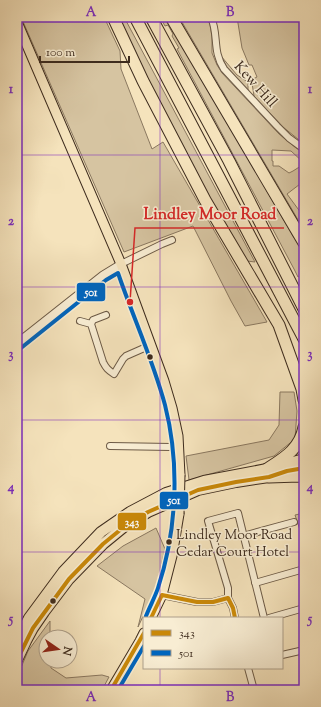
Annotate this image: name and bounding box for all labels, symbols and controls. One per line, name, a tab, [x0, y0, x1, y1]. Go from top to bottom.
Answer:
text: A	[86, 4, 97, 22]
text: B	[226, 4, 235, 22]
scale bar	[40, 38, 129, 64]
text: 100 m	[46, 44, 75, 62]
street label: Kew Hill	[228, 57, 281, 113]
text: 1	[9, 81, 14, 99]
text: 1	[308, 81, 313, 99]
callout: Lindley Moor Road	[135, 200, 284, 228]
text: Lindley Moor Road	[144, 204, 277, 227]
text: 2	[8, 213, 15, 231]
text: 2	[307, 213, 314, 231]
line badge: 501	[76, 282, 106, 302]
text: 501	[83, 285, 98, 301]
text: 3	[8, 346, 14, 364]
text: 3	[307, 346, 313, 364]
unlabelled marker	[145, 352, 155, 362]
text: 4	[7, 479, 15, 497]
text: 4	[306, 479, 314, 497]
line badge: 501	[159, 491, 189, 510]
text: 501	[166, 493, 181, 509]
line badge: 343	[117, 512, 147, 531]
text: 343	[125, 515, 140, 531]
place label: Lindley Moor Road Cedar Court Hotel	[176, 526, 292, 563]
marker: Lindley Moor Road Cedar Court Hotel	[164, 537, 174, 547]
unlabelled marker	[48, 596, 58, 606]
text: 5	[8, 611, 14, 629]
text: 5	[307, 611, 313, 629]
legend	[143, 617, 283, 669]
text: 343	[179, 625, 195, 643]
north arrow	[38, 629, 78, 669]
text: N	[58, 644, 76, 657]
text: 501	[178, 645, 193, 663]
text: A	[86, 689, 97, 707]
text: B	[226, 689, 235, 707]

